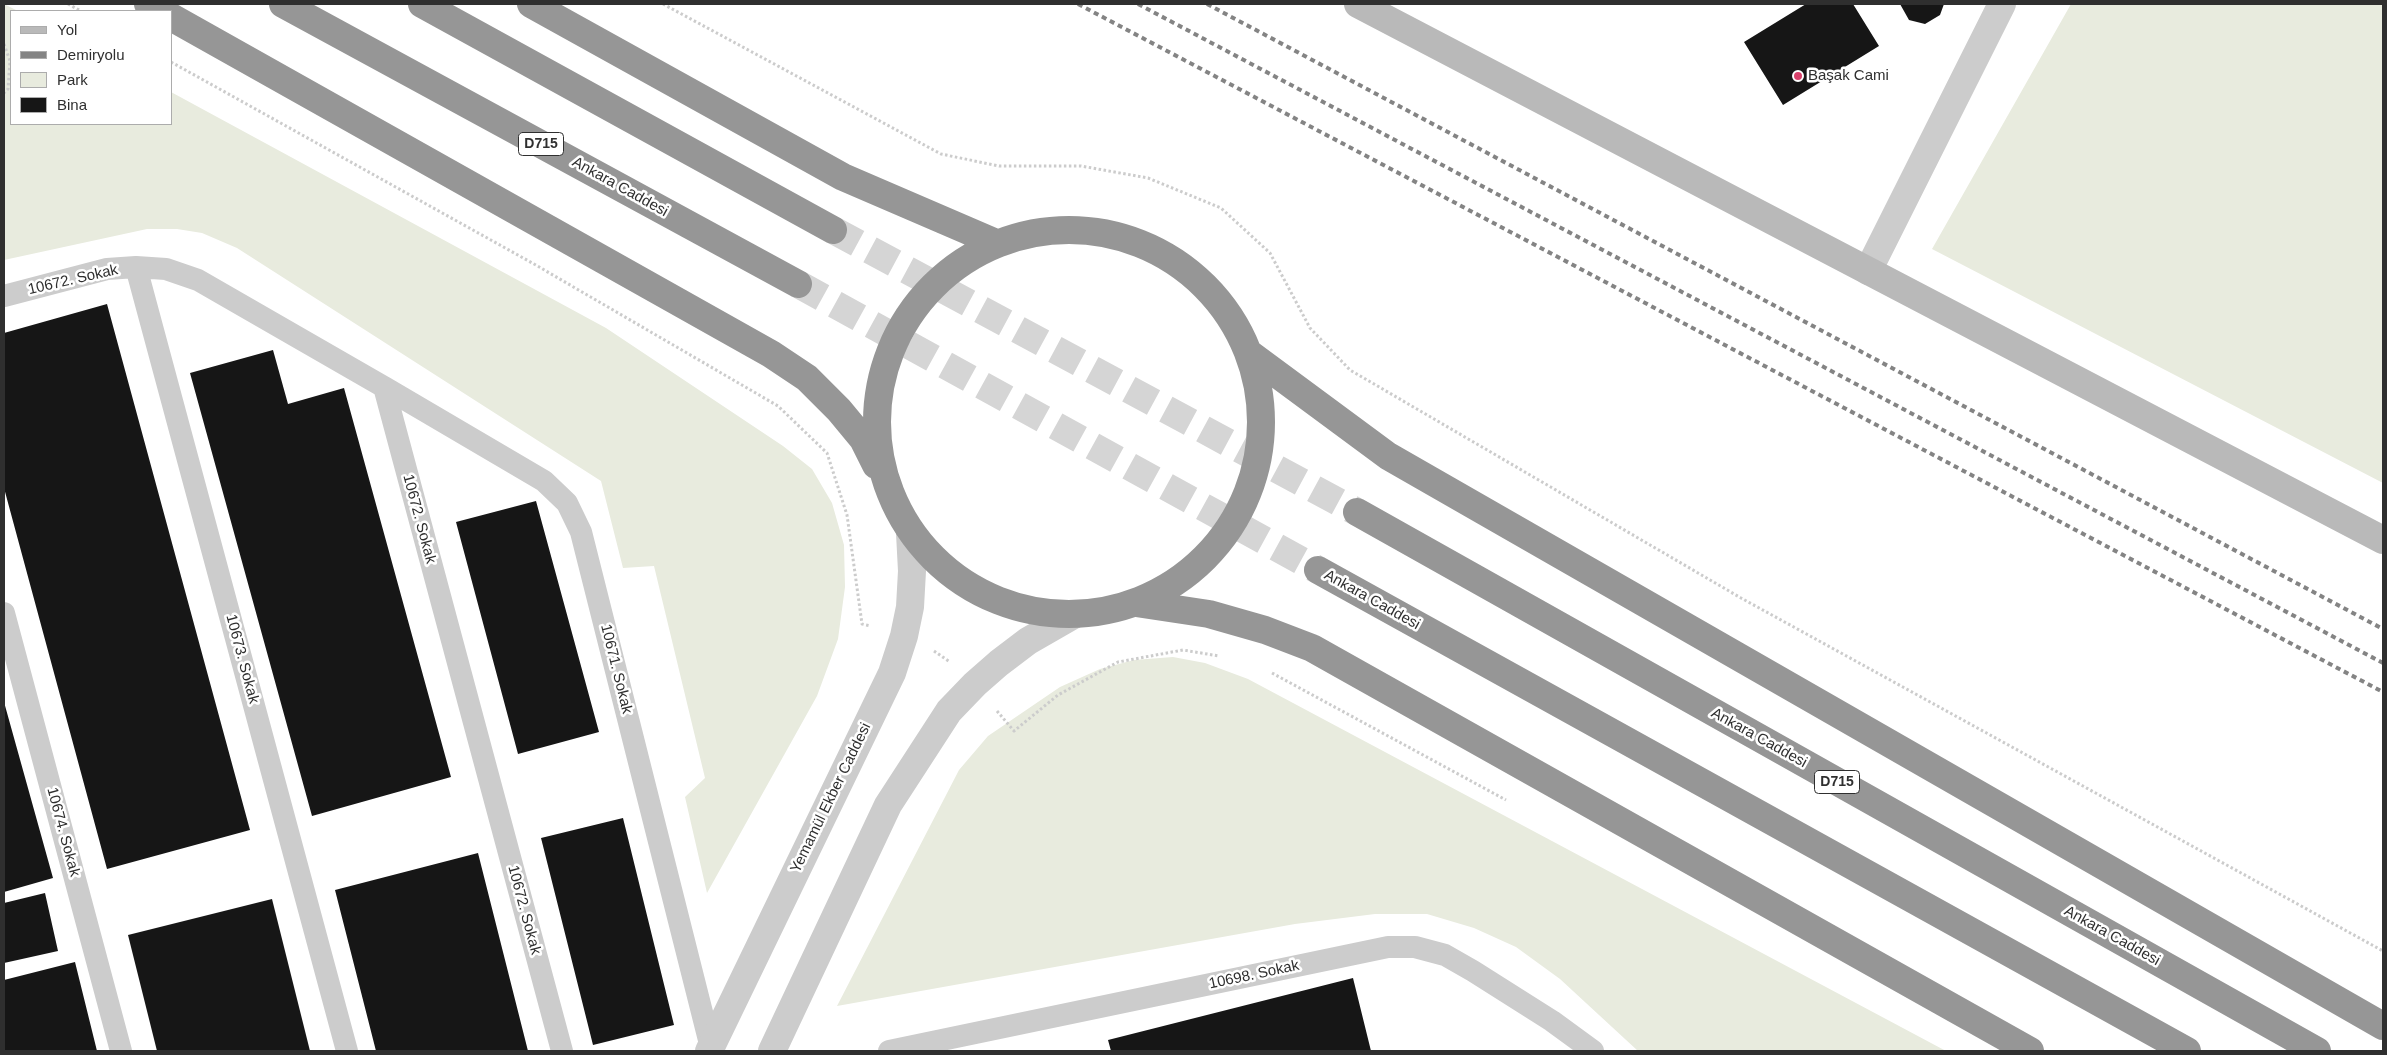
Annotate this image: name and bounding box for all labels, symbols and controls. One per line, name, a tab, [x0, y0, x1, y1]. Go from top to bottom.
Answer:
legend	[10, 10, 172, 125]
text: Yol	[57, 21, 77, 38]
text: Demiryolu	[57, 46, 125, 63]
place label: Başak Cami	[1808, 67, 1889, 85]
marker: Başak Cami	[1792, 70, 1804, 82]
text: Park	[57, 71, 88, 88]
text: Bina	[57, 96, 87, 113]
road number: D715	[518, 132, 564, 156]
street label: Ankara Caddesi	[569, 153, 671, 221]
street label: 10672. Sokak	[26, 261, 120, 299]
street label: 10672. Sokak	[398, 472, 440, 566]
street label: Ankara Caddesi	[1321, 566, 1423, 634]
street label: 10673. Sokak	[221, 612, 263, 706]
street label: 10671. Sokak	[596, 622, 636, 716]
street label: Ankara Caddesi	[1708, 704, 1810, 772]
street label: Yemamül Ekber Caddesi	[787, 720, 875, 876]
road number: D715	[1814, 770, 1860, 794]
street label: 10674. Sokak	[42, 785, 84, 879]
street label: 10672. Sokak	[503, 863, 545, 957]
street label: Ankara Caddesi	[2061, 902, 2163, 970]
street label: 10698. Sokak	[1207, 957, 1301, 993]

